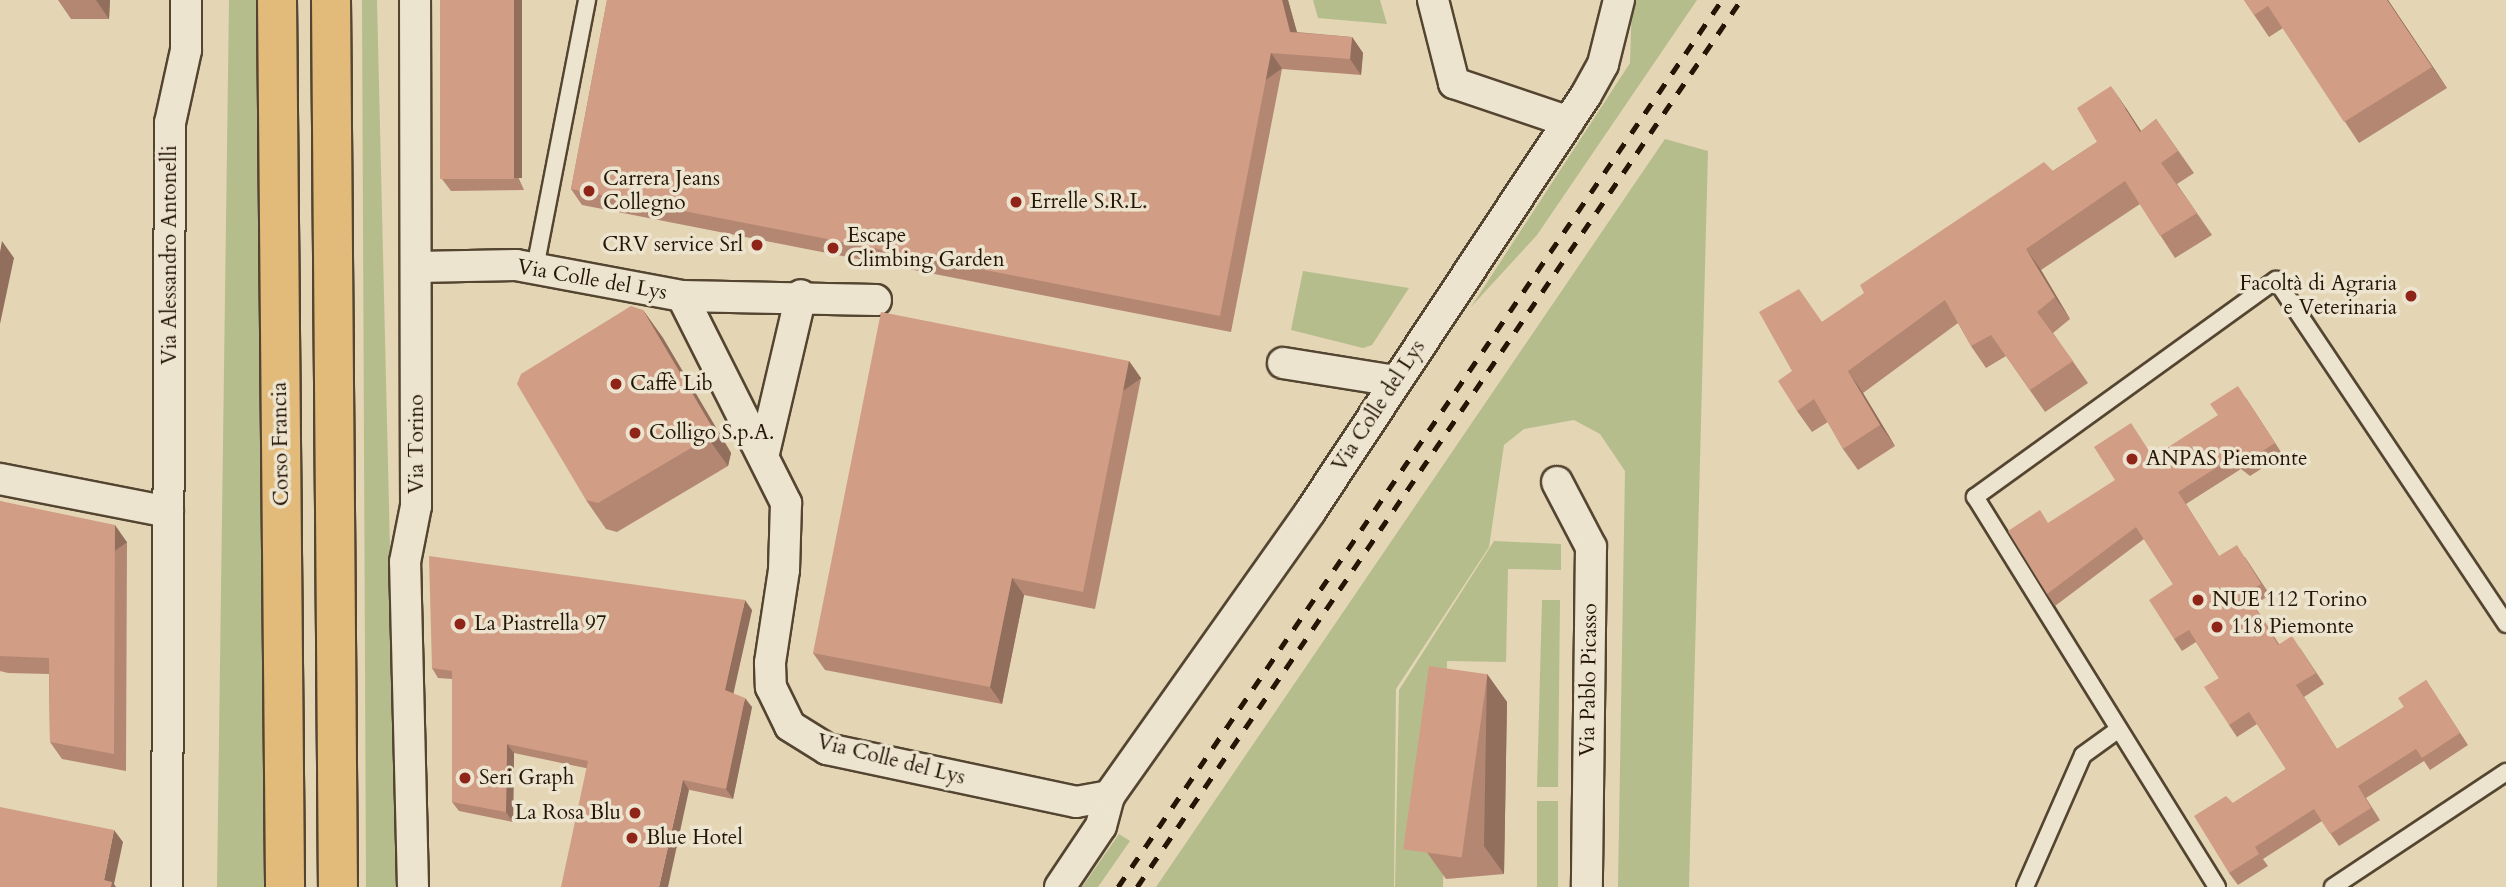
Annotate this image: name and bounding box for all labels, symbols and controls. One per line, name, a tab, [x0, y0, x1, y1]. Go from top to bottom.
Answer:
street label: Via Alessandro Antonelli	[157, 145, 183, 365]
place label: Carrera Jeans Collegno	[603, 166, 720, 216]
marker: Carrera Jeans Collegno	[581, 183, 597, 199]
place label: Errelle S.R.L.	[1030, 189, 1147, 215]
marker: Errelle S.R.L.	[1008, 194, 1024, 210]
place label: Escape Climbing Garden	[847, 223, 1005, 273]
place label: CRV service Srl	[602, 232, 743, 258]
marker: CRV service Srl	[749, 237, 765, 253]
marker: Escape Climbing Garden	[825, 240, 841, 256]
street label: Via Colle del Lys	[515, 254, 669, 306]
place label: Facoltà di Agraria e Veterinaria	[2240, 271, 2397, 321]
marker: Facoltà di Agraria e Veterinaria	[2403, 288, 2419, 304]
street label: Via Colle del Lys	[1327, 335, 1431, 477]
place label: Caffè Lib	[630, 371, 713, 397]
marker: Caffè Lib	[608, 376, 624, 392]
street label: Corso Francia	[267, 382, 295, 506]
street label: Via Torino	[404, 394, 430, 494]
place label: Colligo S.p.A.	[649, 420, 774, 446]
marker: Colligo S.p.A.	[627, 425, 643, 441]
place label: ANPAS Piemonte	[2146, 446, 2307, 472]
marker: ANPAS Piemonte	[2124, 451, 2140, 467]
place label: NUE 112 Torino	[2212, 587, 2367, 613]
marker: NUE 112 Torino	[2190, 592, 2206, 608]
street label: Via Pablo Picasso	[1575, 603, 1603, 757]
place label: La Piastrella 97	[474, 611, 607, 637]
place label: 118 Piemonte	[2231, 614, 2354, 640]
marker: La Piastrella 97	[452, 616, 468, 632]
marker: 118 Piemonte	[2209, 619, 2225, 635]
street label: Via Colle del Lys	[814, 729, 968, 791]
place label: Seri Graph	[479, 765, 574, 791]
marker: Seri Graph	[457, 770, 473, 786]
place label: La Rosa Blu	[515, 800, 621, 826]
marker: La Rosa Blu	[627, 805, 643, 821]
place label: Blue Hotel	[646, 825, 743, 851]
marker: Blue Hotel	[624, 830, 640, 846]

